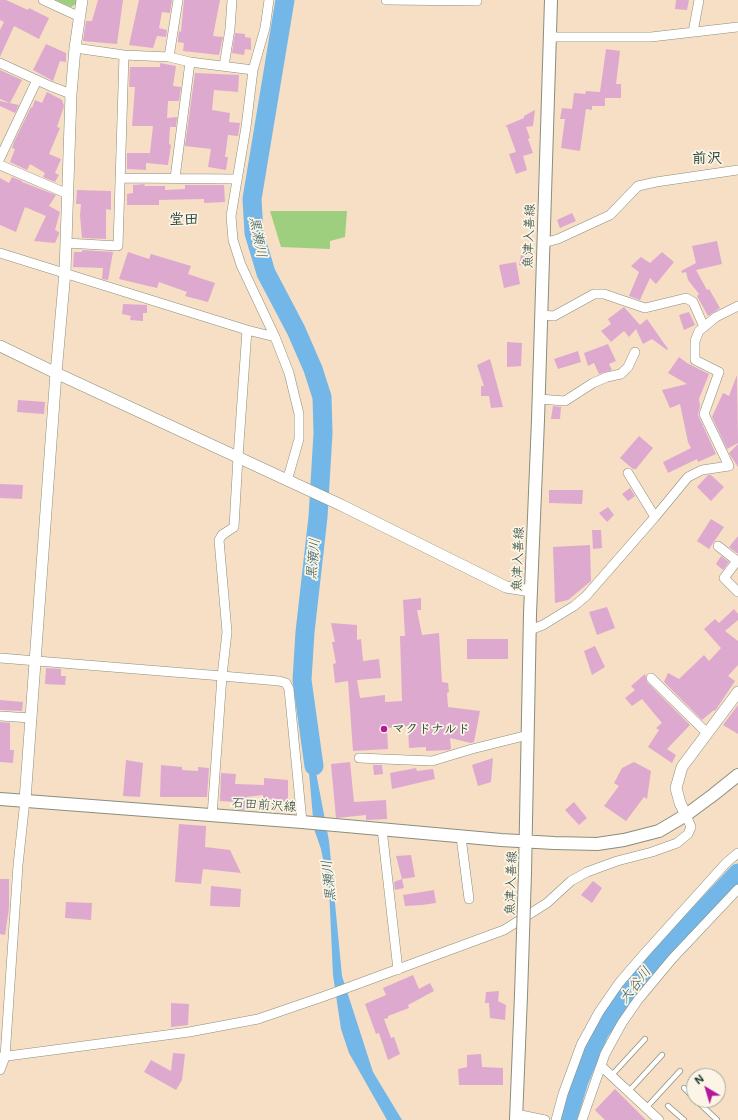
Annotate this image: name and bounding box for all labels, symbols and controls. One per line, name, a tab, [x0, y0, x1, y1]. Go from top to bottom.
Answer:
district label: 前沢	[692, 149, 722, 167]
street label: 魚津入善線	[520, 203, 538, 269]
district label: 堂田	[169, 210, 199, 228]
water label: 黒瀬川	[246, 215, 270, 259]
street label: 魚津入善線	[509, 526, 527, 592]
water label: 黒瀬川	[303, 537, 323, 581]
place label: マクドナルド	[392, 721, 470, 737]
marker: マクドナルド	[379, 724, 389, 734]
street label: 石田前沢線	[231, 795, 297, 815]
street label: 魚津入善線	[502, 850, 520, 916]
water label: 黒瀬川	[318, 859, 340, 903]
water label: 大谷川	[615, 963, 655, 1007]
north arrow	[686, 1068, 726, 1108]
text: N	[691, 1070, 707, 1087]

